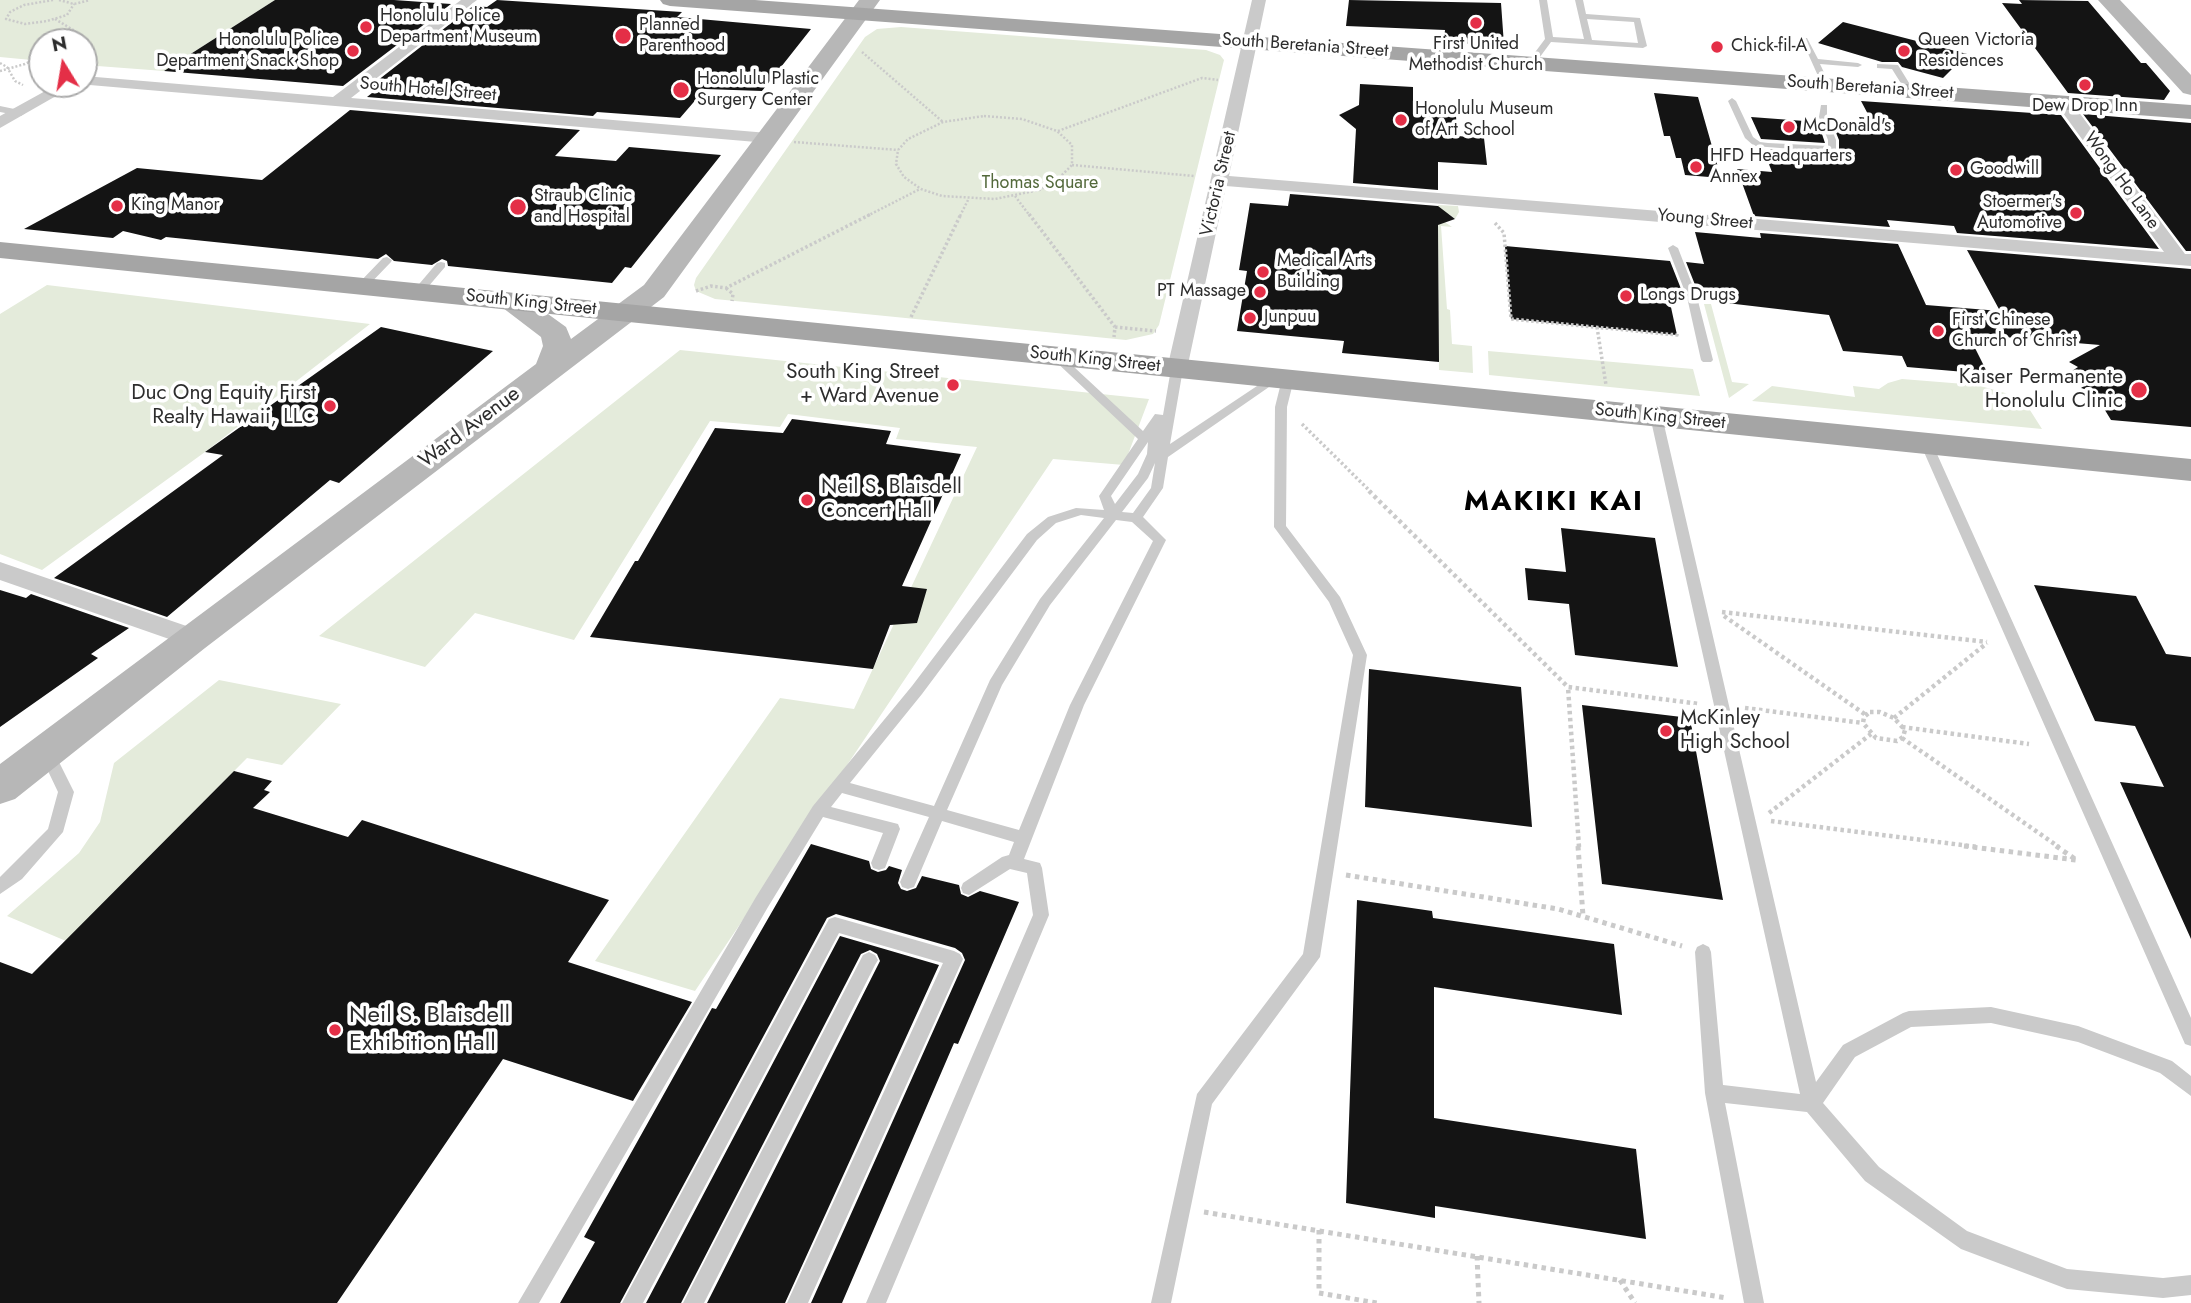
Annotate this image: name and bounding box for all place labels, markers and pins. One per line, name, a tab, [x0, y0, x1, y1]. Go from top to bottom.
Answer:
place label: Honolulu Police Department Museum	[380, 6, 537, 48]
place label: Planned Parenthood	[639, 15, 725, 58]
marker: First United Methodist Church	[1468, 15, 1484, 31]
marker: Honolulu Police Department Museum	[358, 19, 374, 35]
marker: Planned Parenthood	[613, 26, 633, 46]
place label: Honolulu Police Department Snack Shop	[156, 30, 339, 72]
place label: Queen Victoria Residences	[1918, 30, 2034, 72]
place label: First United Methodist Church	[1409, 34, 1543, 76]
place label: Chick-fil-A	[1731, 36, 1807, 58]
marker: Chick-fil-A	[1709, 39, 1725, 55]
marker: Honolulu Police Department Snack Shop	[345, 43, 361, 59]
marker: Queen Victoria Residences	[1896, 43, 1912, 59]
place label: Honolulu Plastic Surgery Center	[697, 69, 819, 112]
marker: Dew Drop Inn	[2077, 77, 2093, 93]
marker: Honolulu Plastic Surgery Center	[671, 80, 691, 100]
place label: Dew Drop Inn	[2032, 96, 2138, 118]
place label: Honolulu Museum of Art School	[1415, 99, 1554, 142]
marker: Honolulu Museum of Art School	[1393, 112, 1409, 128]
place label: McDonald's	[1803, 116, 1891, 138]
marker: McDonald's	[1781, 119, 1797, 135]
place label: HFD Headquarters Annex	[1710, 146, 1852, 188]
marker: HFD Headquarters Annex	[1688, 159, 1704, 175]
place label: Goodwill	[1970, 159, 2039, 181]
marker: Goodwill	[1948, 162, 1964, 178]
place label: Straub Clinic and Hospital	[534, 186, 632, 228]
place label: Stoermer's Automotive	[1977, 192, 2062, 234]
place label: King Manor	[131, 195, 220, 217]
marker: Straub Clinic and Hospital	[508, 197, 528, 217]
marker: King Manor	[109, 198, 125, 214]
marker: Stoermer's Automotive	[2068, 205, 2084, 221]
place label: Medical Arts Building	[1277, 251, 1372, 294]
marker: Medical Arts Building	[1255, 264, 1271, 280]
place label: PT Massage	[1157, 281, 1246, 303]
marker: PT Massage	[1252, 284, 1268, 300]
place label: Longs Drugs	[1640, 285, 1736, 307]
marker: Longs Drugs	[1618, 288, 1634, 304]
place label: Junpuu	[1264, 307, 1316, 329]
marker: Junpuu	[1242, 310, 1258, 326]
place label: First Chinese Church of Christ	[1952, 310, 2077, 352]
marker: First Chinese Church of Christ	[1930, 323, 1946, 339]
place label: South King Street + Ward Avenue	[786, 360, 939, 410]
place label: Kaiser Permanente Honolulu Clinic	[1959, 365, 2123, 415]
marker: South King Street + Ward Avenue	[945, 377, 961, 393]
marker: Kaiser Permanente Honolulu Clinic	[2129, 380, 2149, 400]
place label: Duc Ong Equity First Realty Hawaii, LLC	[131, 381, 316, 431]
marker: Duc Ong Equity First Realty Hawaii, LLC	[322, 398, 338, 414]
place label: Neil S. Blaisdell Concert Hall	[821, 475, 962, 525]
marker: Neil S. Blaisdell Concert Hall	[799, 492, 815, 508]
place label: McKinley High School	[1680, 706, 1790, 756]
marker: McKinley High School	[1658, 723, 1674, 739]
place label: Neil S. Blaisdell Exhibition Hall	[349, 1002, 510, 1058]
marker: Neil S. Blaisdell Exhibition Hall	[327, 1022, 343, 1038]

